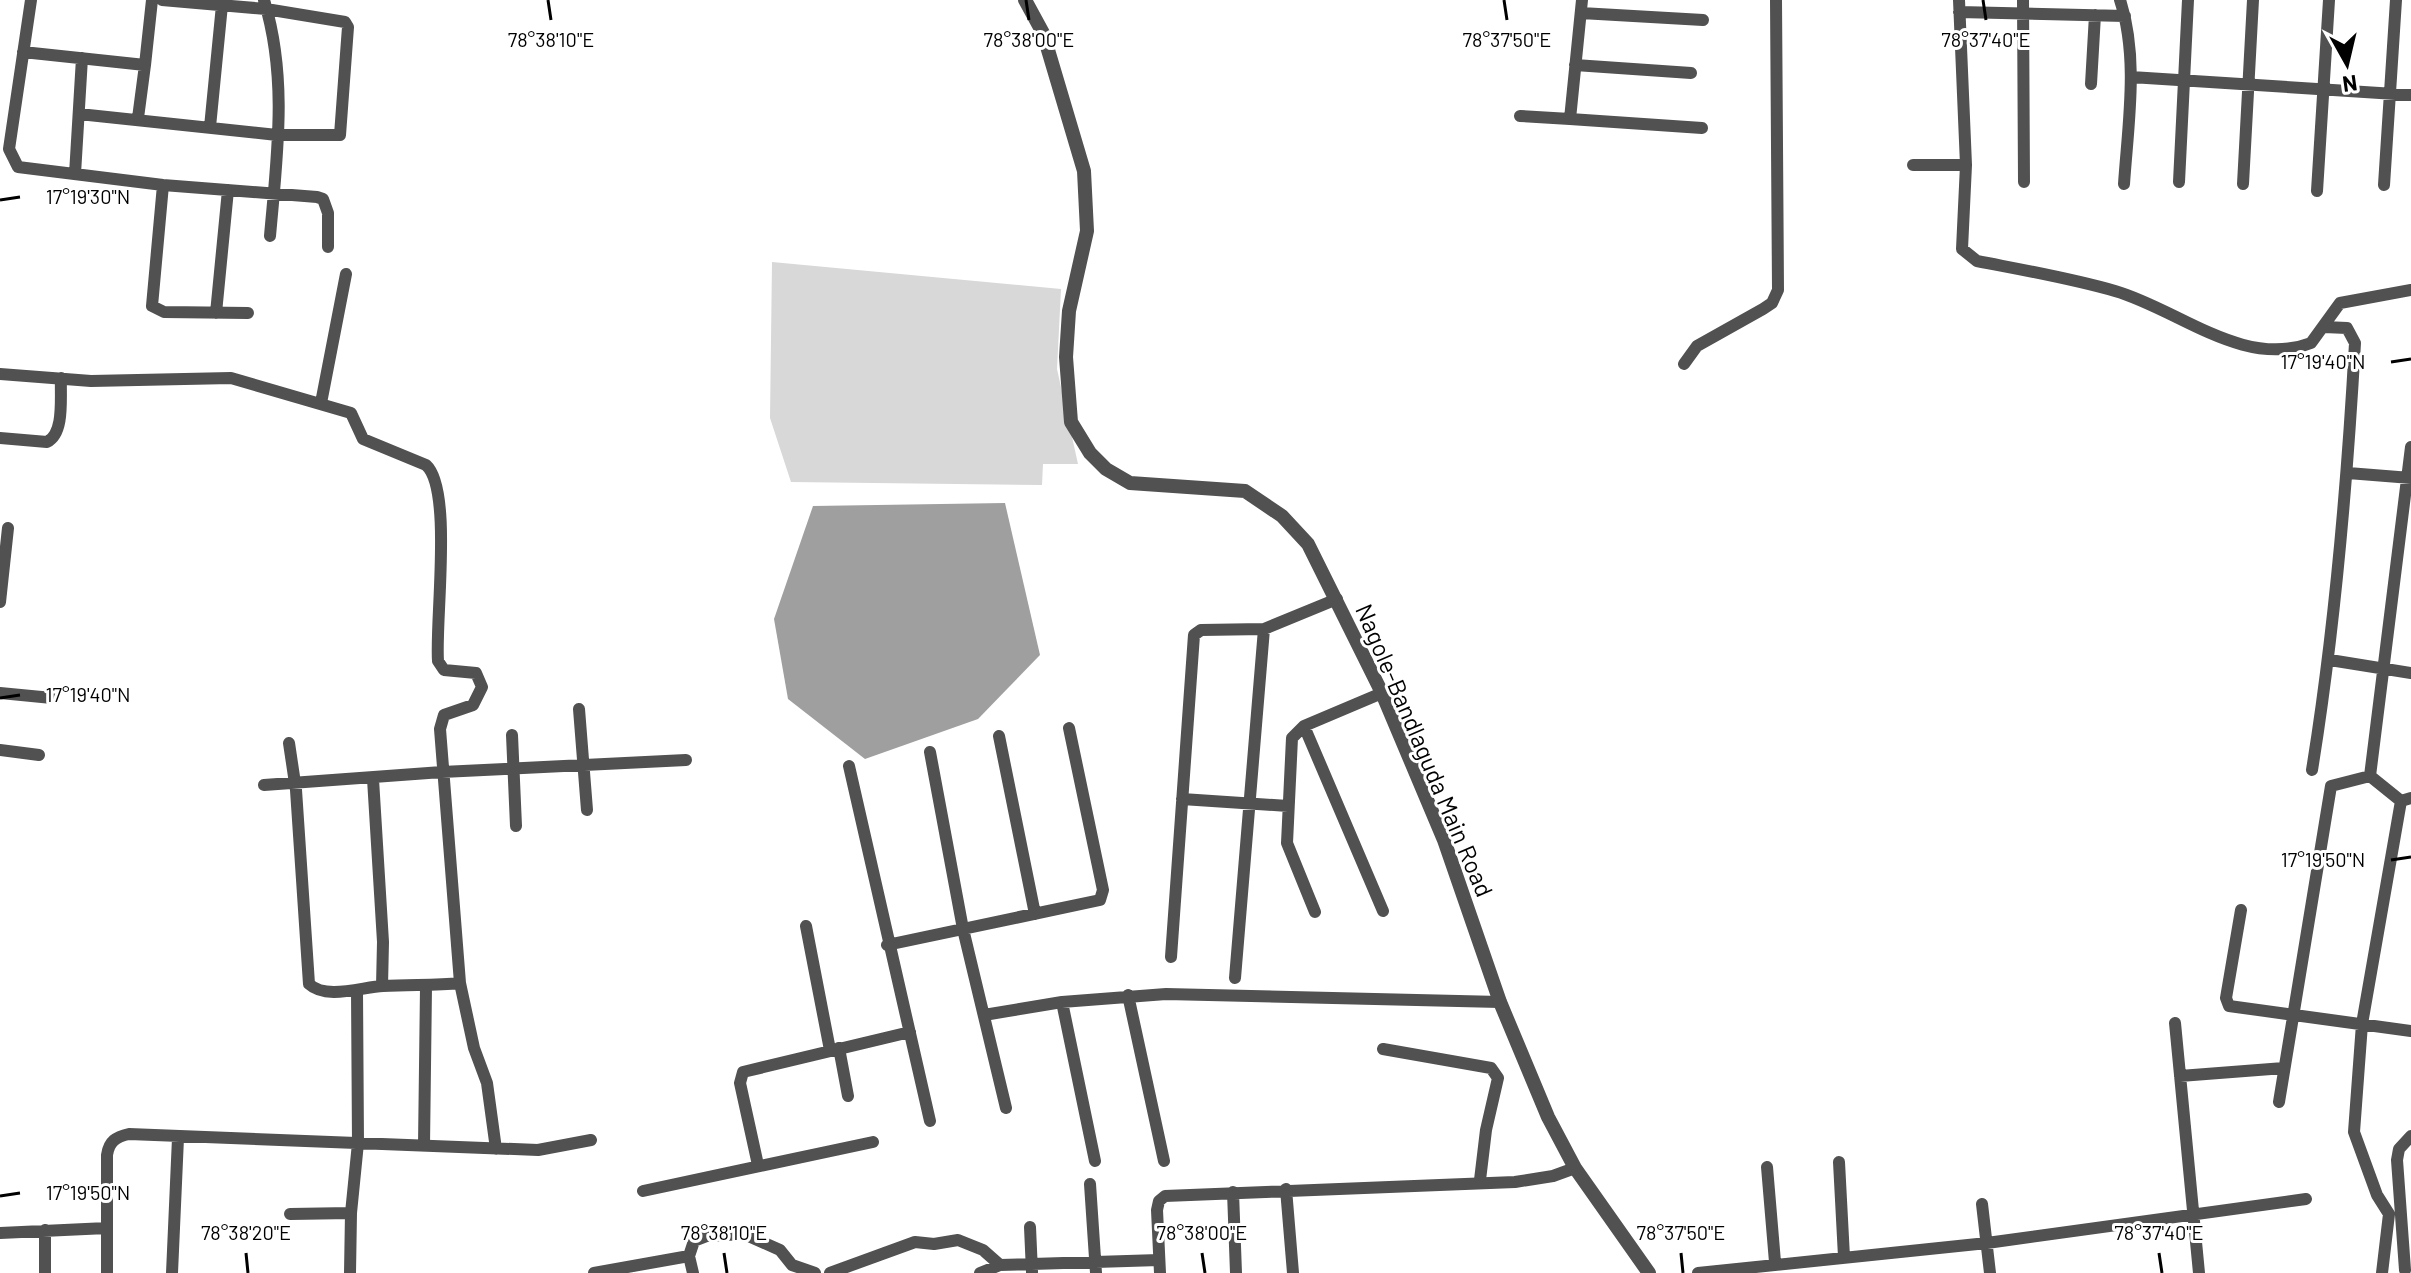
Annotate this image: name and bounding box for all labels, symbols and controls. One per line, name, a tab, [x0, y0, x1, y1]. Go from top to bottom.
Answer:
north arrow	[2307, 24, 2387, 104]
text: 78°38'10"E	[508, 27, 594, 51]
text: 78°38'00"E	[984, 27, 1074, 51]
text: 78°37'50"E	[1463, 27, 1551, 51]
text: 78°37'40"E	[1941, 27, 2031, 51]
text: N	[2341, 71, 2359, 99]
text: 17°19'30"N	[46, 184, 130, 208]
text: 17°19'40"N	[2280, 349, 2366, 373]
street label: Nagole-Bandlaguda Main Road	[1350, 599, 1500, 901]
text: 17°19'40"N	[45, 682, 131, 706]
text: 17°19'50"N	[2281, 847, 2365, 871]
text: 17°19'50"N	[46, 1180, 130, 1204]
text: 78°38'20"E	[201, 1220, 291, 1244]
text: 78°38'10"E	[681, 1220, 767, 1244]
text: 78°38'00"E	[1157, 1220, 1247, 1244]
text: 78°37'50"E	[1637, 1220, 1725, 1244]
text: 78°37'40"E	[2114, 1220, 2204, 1244]

